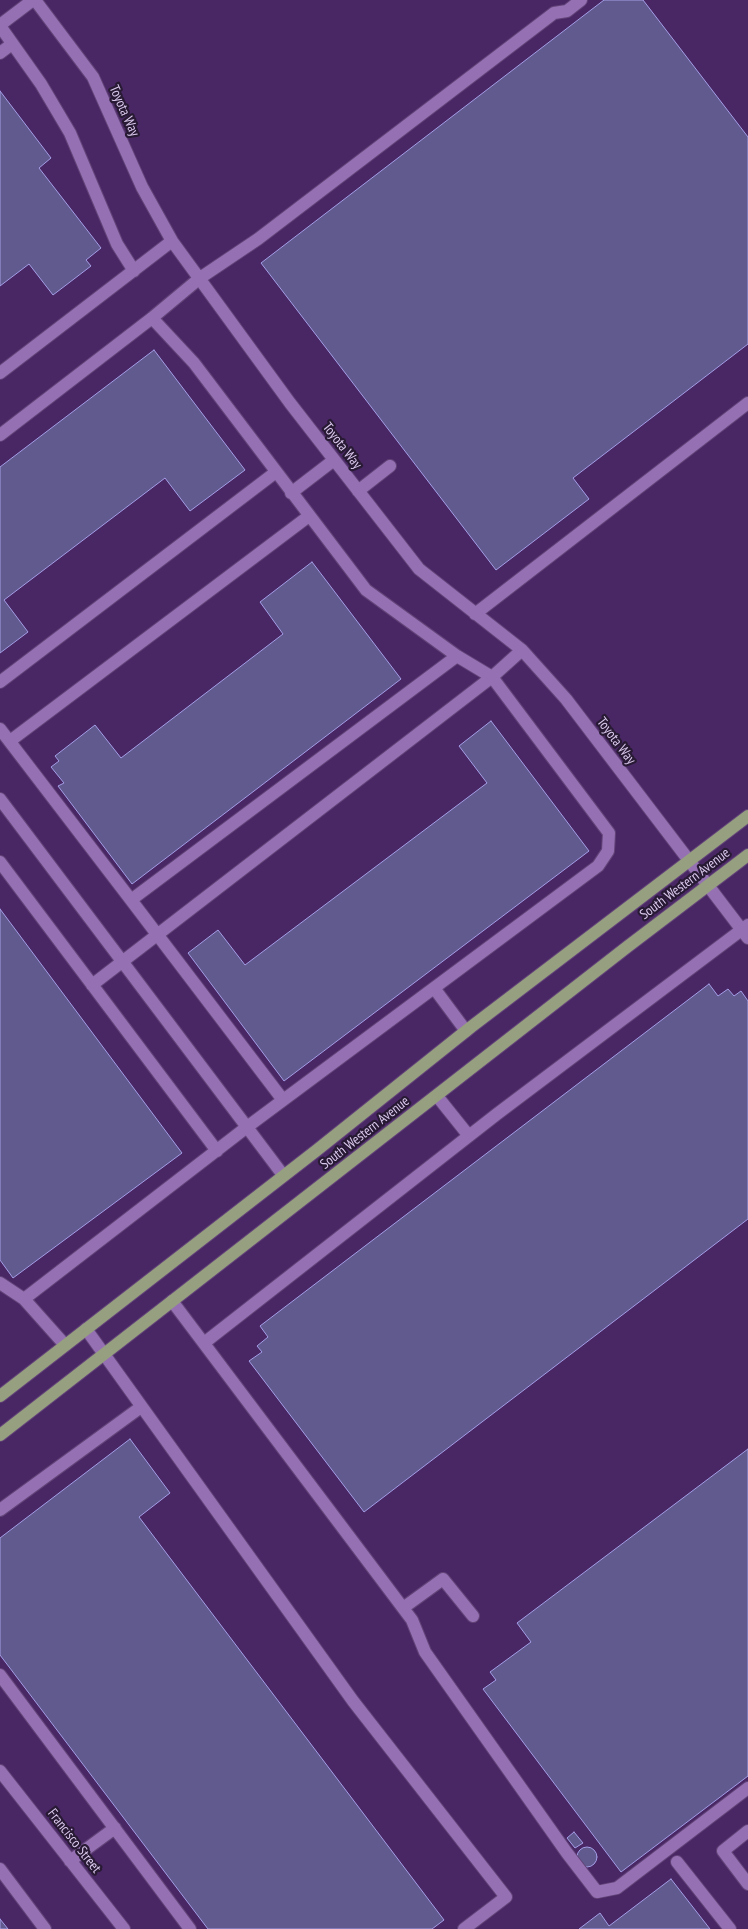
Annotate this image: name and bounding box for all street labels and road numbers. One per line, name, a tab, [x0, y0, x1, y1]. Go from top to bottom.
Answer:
street label: Toyota Way	[105, 83, 143, 139]
street label: Toyota Way	[319, 419, 365, 473]
street label: Toyota Way	[593, 714, 639, 768]
street label: South Western Avenue	[637, 845, 733, 923]
street label: South Western Avenue	[317, 1093, 413, 1173]
street label: Francisco Street	[44, 1806, 104, 1876]

